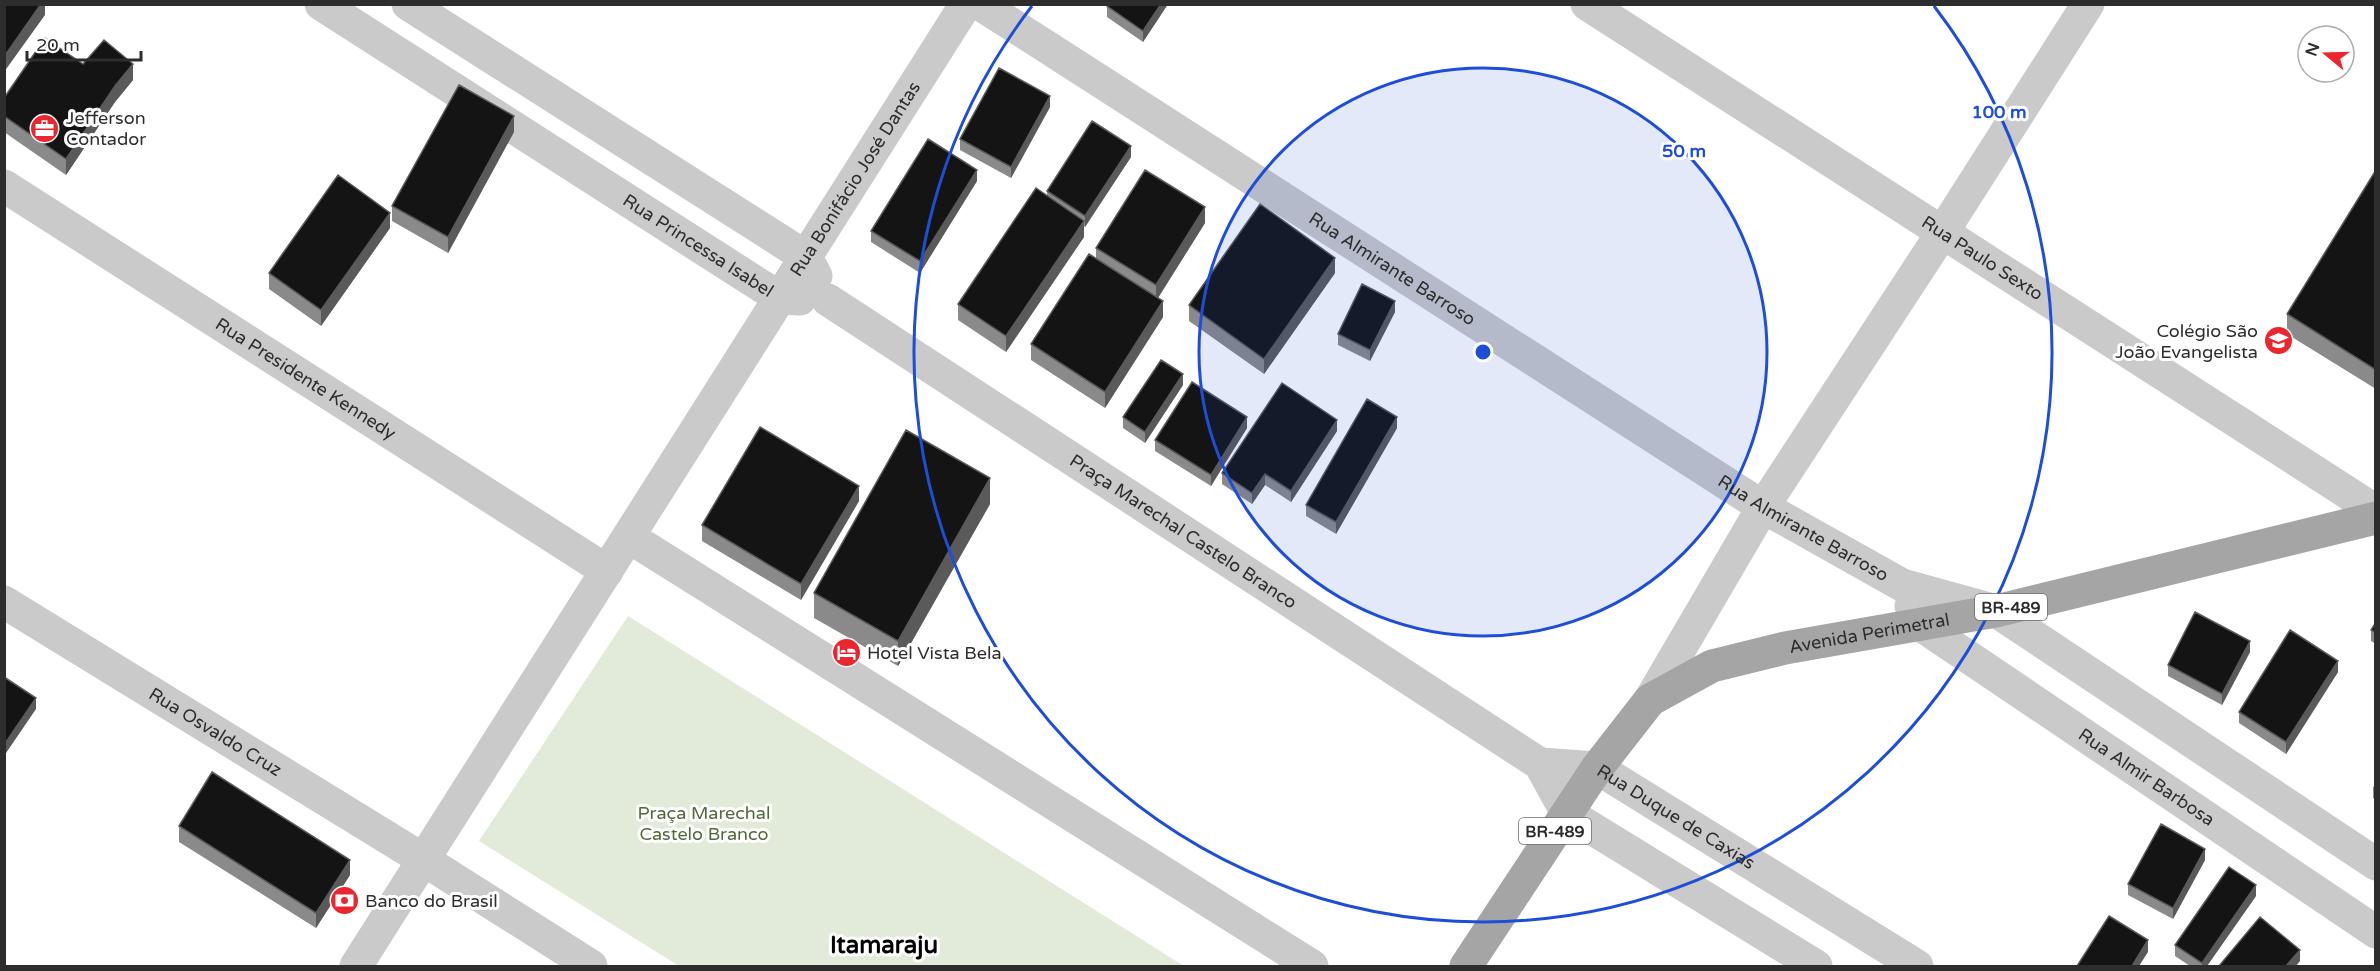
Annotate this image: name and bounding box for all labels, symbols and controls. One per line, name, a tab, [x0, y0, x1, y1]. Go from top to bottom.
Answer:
scale bar	[27, 24, 141, 62]
north arrow	[2296, 24, 2356, 84]
text: 20 m	[36, 34, 80, 56]
text: N	[2301, 40, 2324, 59]
street label: Rua Bonifácio José Dantas	[785, 77, 925, 280]
text: 100 m	[1971, 101, 2027, 123]
place label: Jefferson Contador	[66, 107, 146, 150]
office icon: Jefferson Contador	[29, 112, 61, 144]
text: 50 m	[1662, 140, 1706, 162]
street label: Rua Princessa Isabel	[619, 189, 778, 302]
street label: Rua Almirante Barroso	[1305, 207, 1480, 330]
street label: Rua Paulo Sexto	[1918, 211, 2047, 305]
street label: Rua Presidente Kennedy	[211, 313, 400, 445]
place label: Colégio São João Evangelista	[2115, 320, 2258, 363]
school or university icon: Colégio São João Evangelista	[2263, 325, 2295, 357]
centre of rings	[1473, 342, 1493, 362]
street label: Praça Marechal Castelo Branco	[1065, 449, 1301, 614]
street label: Rua Almirante Barroso	[1714, 470, 1892, 586]
road number: BR-489	[1975, 594, 2047, 620]
street label: Avenida Perimetral	[1787, 608, 1951, 658]
hotel icon: Hotel Vista Bela	[830, 637, 862, 669]
place label: Hotel Vista Bela	[867, 642, 1002, 664]
street label: Rua Osvaldo Cruz	[145, 683, 286, 781]
street label: Rua Almir Barbosa	[2074, 723, 2219, 831]
street label: Rua Duque de Caxias	[1593, 760, 1759, 874]
park label: Praça Marechal Castelo Branco	[638, 802, 770, 845]
road number: BR-489	[1519, 818, 1591, 844]
bank icon: Banco do Brasil	[328, 885, 360, 917]
place label: Banco do Brasil	[365, 890, 498, 912]
district label: Itamaraju	[830, 931, 938, 960]

